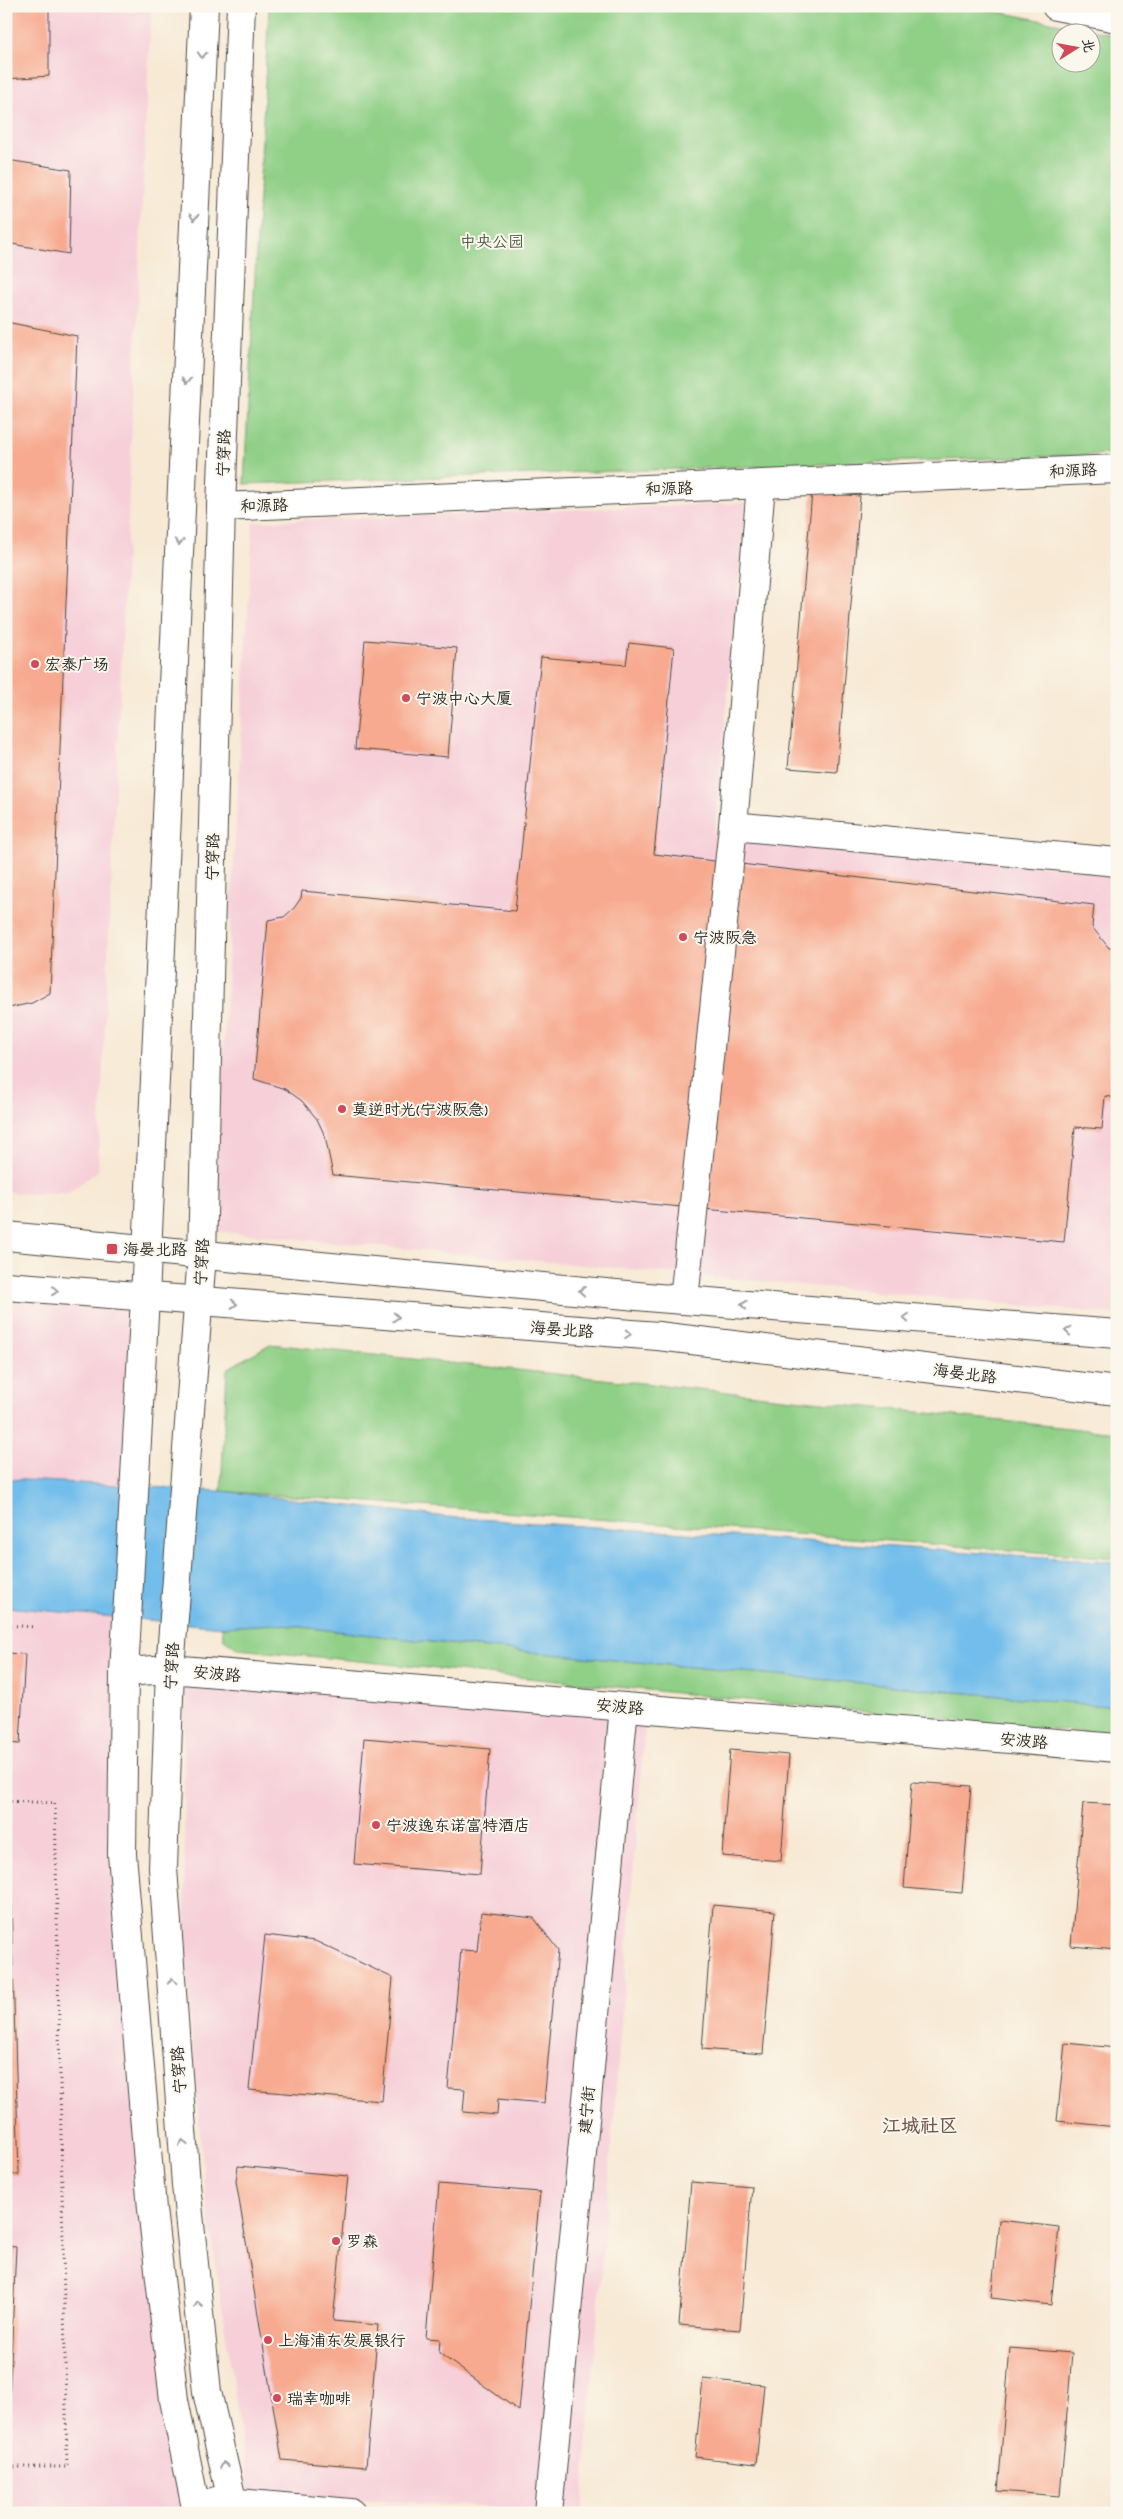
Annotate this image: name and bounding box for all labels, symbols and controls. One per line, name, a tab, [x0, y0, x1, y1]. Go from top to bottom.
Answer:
north arrow	[1050, 22, 1100, 72]
text: 北	[1076, 37, 1098, 55]
one-way arrow	[196, 51, 207, 59]
one-way arrow	[189, 214, 200, 222]
park label: 中央公园	[460, 232, 524, 255]
one-way arrow	[181, 376, 192, 384]
street label: 宁穿路	[213, 429, 238, 477]
street label: 和源路	[1049, 460, 1098, 485]
street label: 和源路	[645, 478, 693, 503]
street label: 和源路	[240, 495, 288, 520]
one-way arrow	[174, 538, 185, 546]
place label: 宏泰广场	[45, 655, 109, 678]
marker: 宏泰广场	[29, 658, 41, 670]
place label: 宁波中心大厦	[416, 689, 512, 712]
marker: 宁波中心大厦	[400, 692, 412, 704]
street label: 宁穿路	[203, 833, 226, 881]
place label: 宁波阪急	[693, 928, 757, 951]
marker: 宁波阪急	[677, 931, 689, 943]
place label: 莫逆时光(宁波阪急)	[352, 1100, 488, 1123]
marker: 莫逆时光(宁波阪急)	[336, 1103, 348, 1115]
street label: 宁穿路	[191, 1238, 216, 1287]
place label: 海晏北路	[123, 1240, 187, 1263]
marker: 海晏北路	[105, 1242, 119, 1256]
one-way arrow	[51, 1285, 59, 1296]
one-way arrow	[578, 1286, 586, 1297]
one-way arrow	[231, 1299, 239, 1310]
one-way arrow	[740, 1300, 748, 1311]
one-way arrow	[393, 1311, 401, 1322]
one-way arrow	[902, 1312, 910, 1323]
street label: 海晏北路	[529, 1318, 595, 1345]
one-way arrow	[1064, 1325, 1072, 1336]
one-way arrow	[624, 1329, 632, 1340]
street label: 海晏北路	[932, 1360, 998, 1391]
street label: 宁穿路	[161, 1642, 186, 1691]
street label: 安波路	[192, 1662, 242, 1689]
street label: 安波路	[595, 1695, 645, 1722]
street label: 安波路	[999, 1729, 1049, 1756]
place label: 宁波逸东诺富特酒店	[386, 1816, 530, 1839]
marker: 宁波逸东诺富特酒店	[370, 1819, 382, 1831]
one-way arrow	[166, 1977, 177, 1985]
street label: 宁穿路	[167, 2045, 194, 2095]
street label: 建宁街	[575, 2085, 602, 2135]
district label: 江城社区	[882, 2115, 958, 2142]
one-way arrow	[178, 2139, 189, 2147]
place label: 罗森	[346, 2232, 378, 2255]
marker: 罗森	[330, 2235, 342, 2247]
one-way arrow	[193, 2301, 204, 2309]
place label: 上海浦东发展银行	[278, 2331, 406, 2354]
marker: 上海浦东发展银行	[262, 2334, 274, 2346]
place label: 瑞幸咖啡	[287, 2389, 351, 2412]
marker: 瑞幸咖啡	[271, 2392, 283, 2404]
one-way arrow	[219, 2461, 230, 2470]

